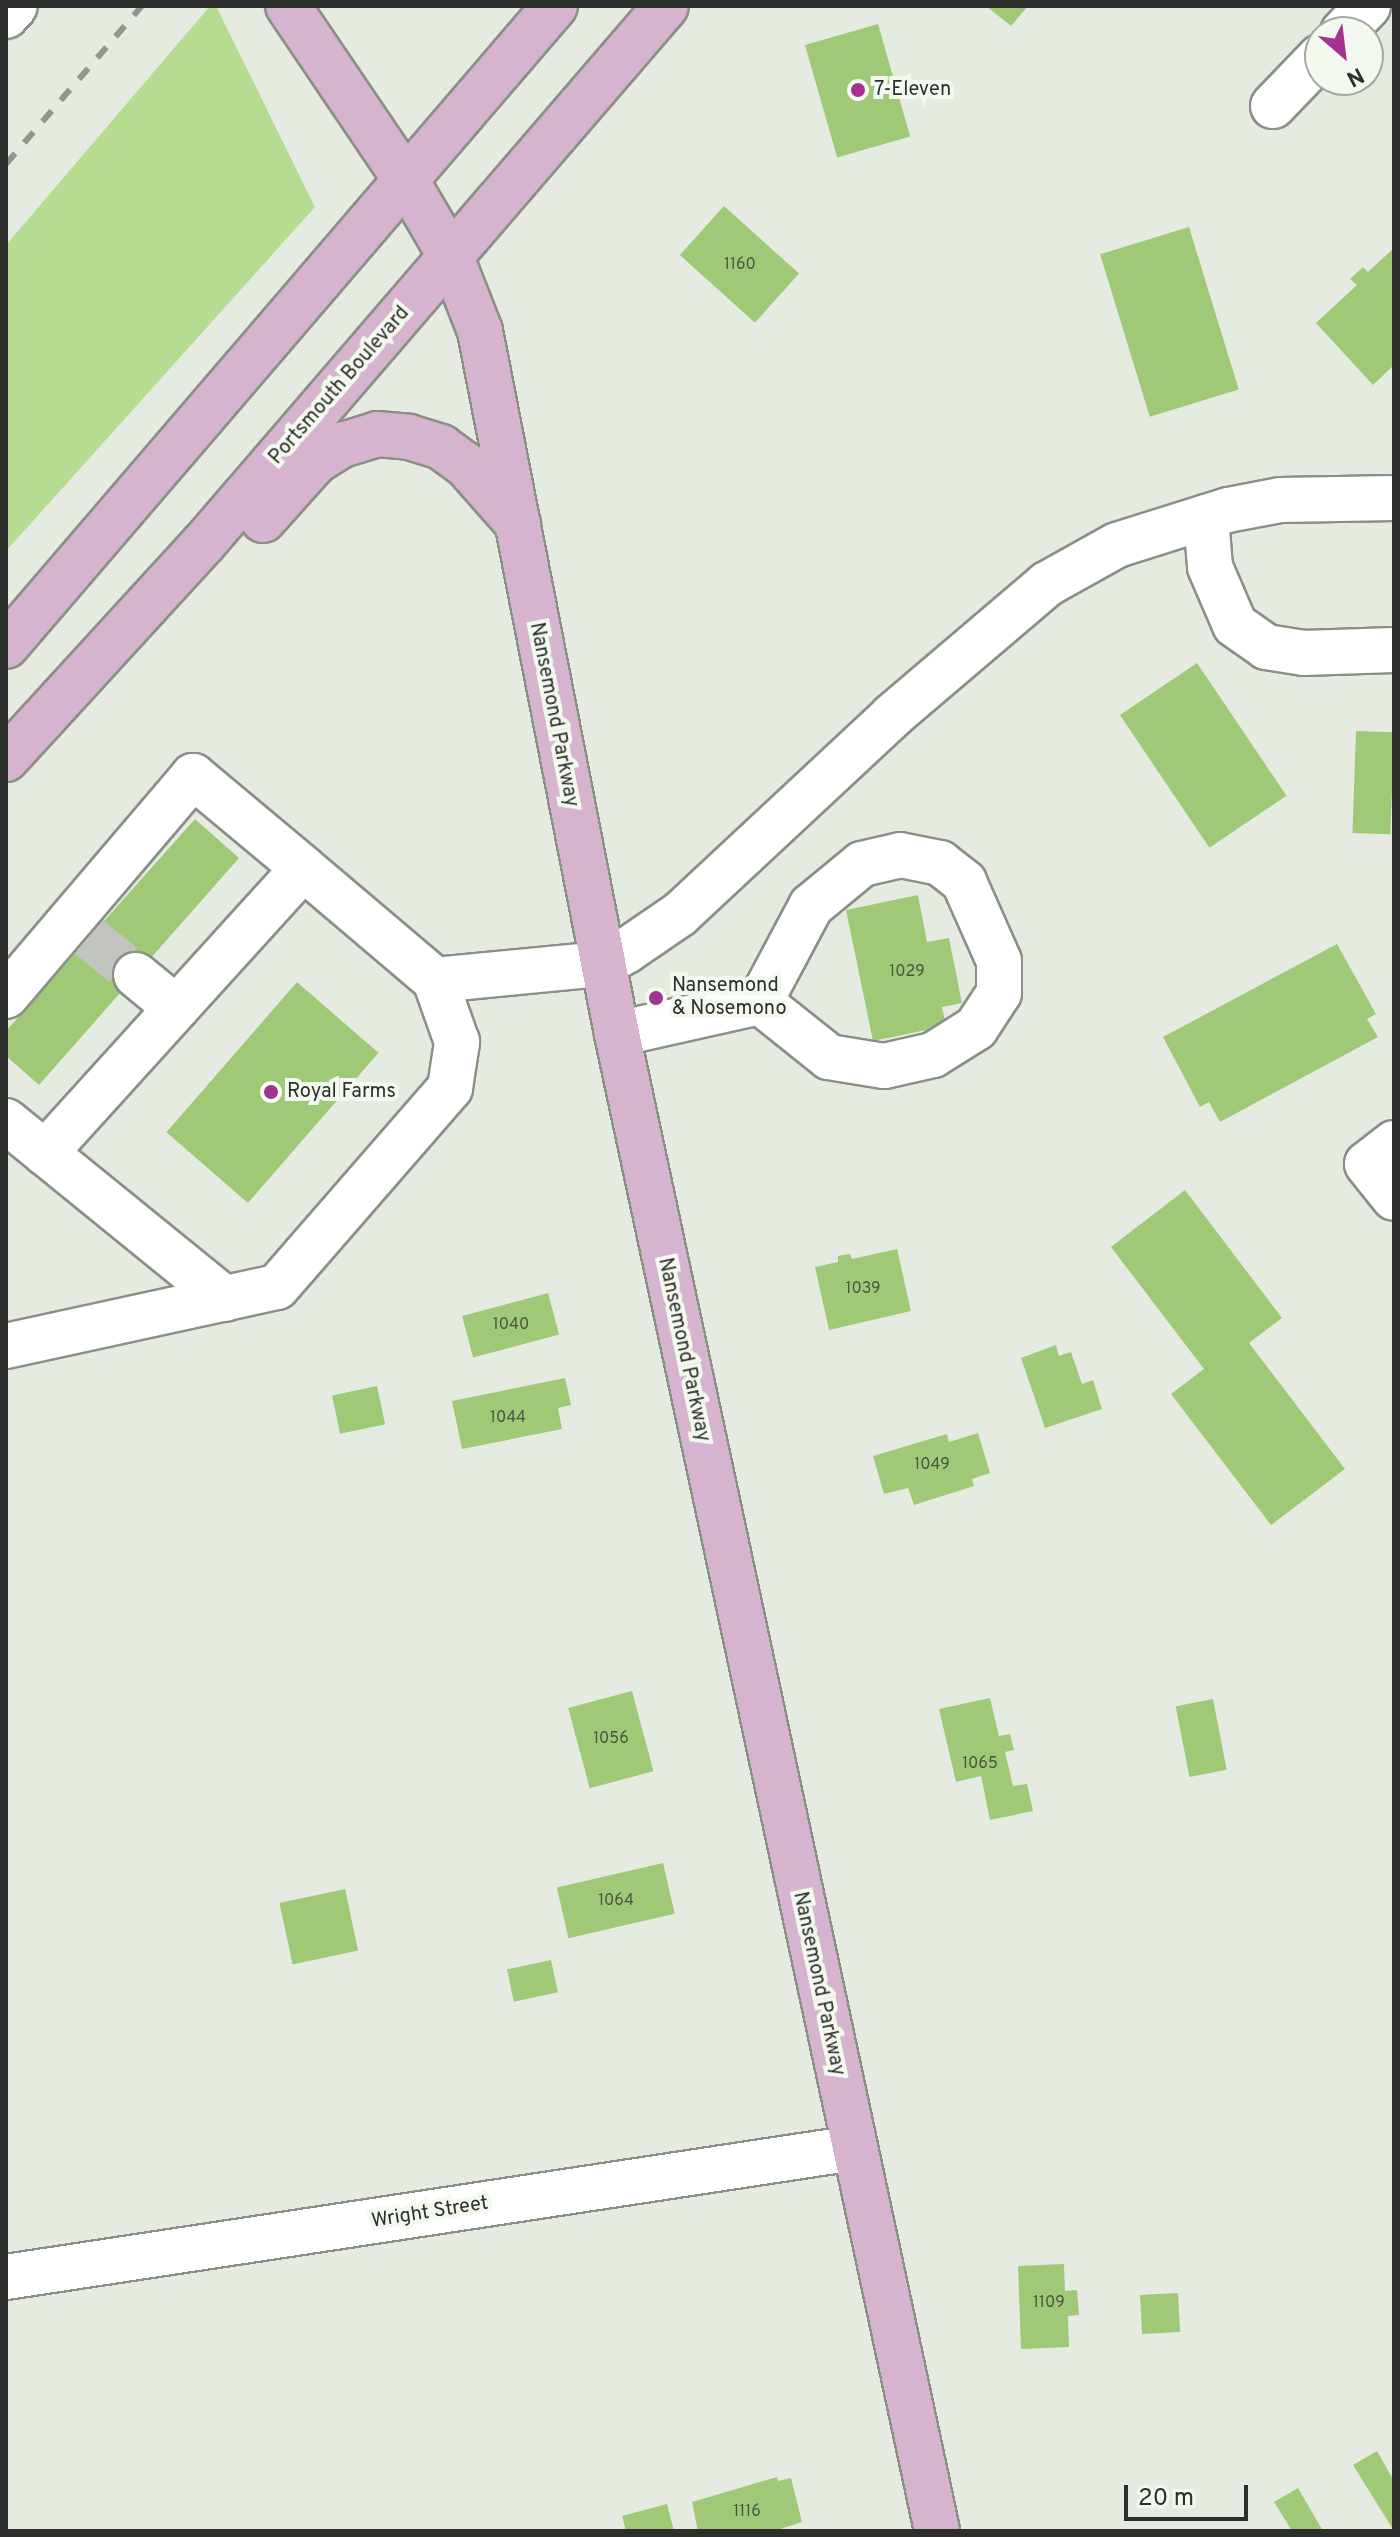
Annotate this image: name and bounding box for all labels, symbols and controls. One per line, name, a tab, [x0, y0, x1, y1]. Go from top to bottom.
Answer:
north arrow	[1304, 16, 1384, 96]
text: N	[1341, 60, 1368, 91]
place label: 7-Eleven	[874, 78, 951, 102]
marker: 7-Eleven	[849, 81, 867, 99]
house number: 1160	[724, 255, 756, 275]
street label: Portsmouth Boulevard	[265, 302, 415, 470]
street label: Nansemond Parkway	[523, 621, 583, 809]
house number: 1029	[889, 962, 925, 982]
place label: Nansemond & Nosemono	[672, 974, 787, 1021]
marker: Nansemond & Nosemono	[647, 989, 665, 1007]
place label: Royal Farms	[287, 1080, 396, 1104]
marker: Royal Farms	[262, 1083, 280, 1101]
street label: Nansemond Parkway	[652, 1256, 714, 1444]
house number: 1039	[845, 1279, 881, 1299]
house number: 1040	[493, 1315, 529, 1335]
house number: 1044	[490, 1408, 526, 1428]
house number: 1049	[914, 1455, 950, 1475]
house number: 1056	[593, 1729, 629, 1749]
house number: 1065	[962, 1754, 998, 1774]
street label: Nansemond Parkway	[787, 1890, 849, 2078]
house number: 1064	[598, 1891, 634, 1911]
street label: Wright Street	[370, 2192, 490, 2234]
house number: 1109	[1033, 2293, 1065, 2313]
scale bar	[1128, 2469, 1252, 2519]
text: 20 m	[1138, 2484, 1194, 2514]
house number: 1116	[733, 2502, 761, 2522]

